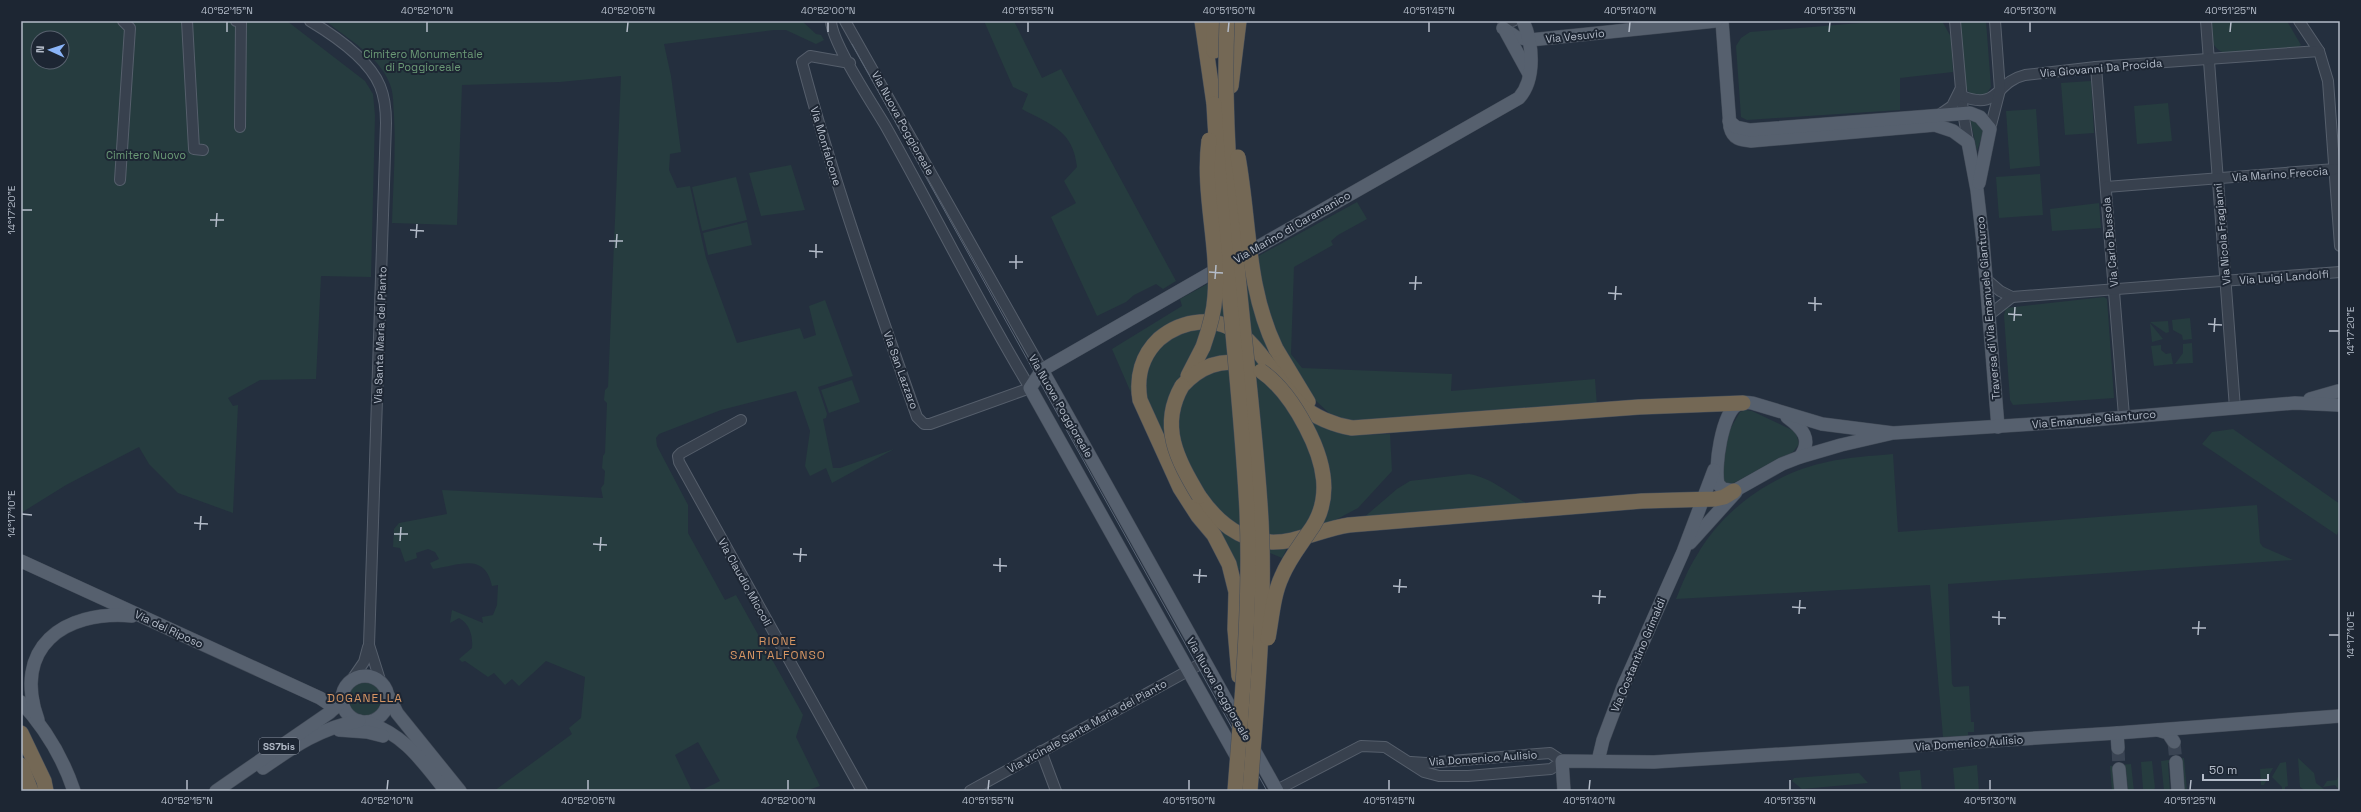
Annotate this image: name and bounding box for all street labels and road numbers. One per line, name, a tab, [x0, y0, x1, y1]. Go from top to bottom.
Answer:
street label: Via Vesuvio	[1545, 26, 1605, 46]
street label: Via Giovanni Da Procida	[2039, 56, 2163, 80]
street label: Via Nuova Poggioreale	[869, 68, 937, 178]
street label: Via Monfalcone	[807, 105, 845, 187]
street label: Via Marino Freccia	[2231, 164, 2329, 184]
street label: Via Nicola Fragianni	[2211, 182, 2233, 286]
street label: Via Marino di Caramanico	[1231, 188, 1353, 266]
street label: Via Carlo Bussola	[2099, 196, 2121, 287]
street label: Traversa di Via Emanuele Gianturco	[1973, 216, 2003, 400]
street label: Via Santa Maria del Pianto	[371, 266, 389, 404]
street label: Via Luigi Landolfi	[2239, 267, 2329, 287]
street label: Via San Lazzaro	[880, 329, 922, 411]
street label: Via Nuova Poggioreale	[1026, 352, 1096, 460]
street label: Via Emanuele Gianturco	[2031, 407, 2157, 431]
street label: Via Claudio Miccoli	[715, 536, 775, 629]
street label: Via Costantino Grimaldi	[1608, 596, 1669, 714]
street label: Via del Riposo	[133, 607, 206, 651]
street label: Via Nuova Poggioreale	[1184, 635, 1254, 743]
street label: Via vicinale Santa Maria del Pianto	[1005, 676, 1169, 776]
street label: Via Domenico Aulisio	[1914, 732, 2024, 754]
road number: SS7bis	[259, 738, 299, 754]
street label: Via Domenico Aulisio	[1428, 747, 1538, 769]

